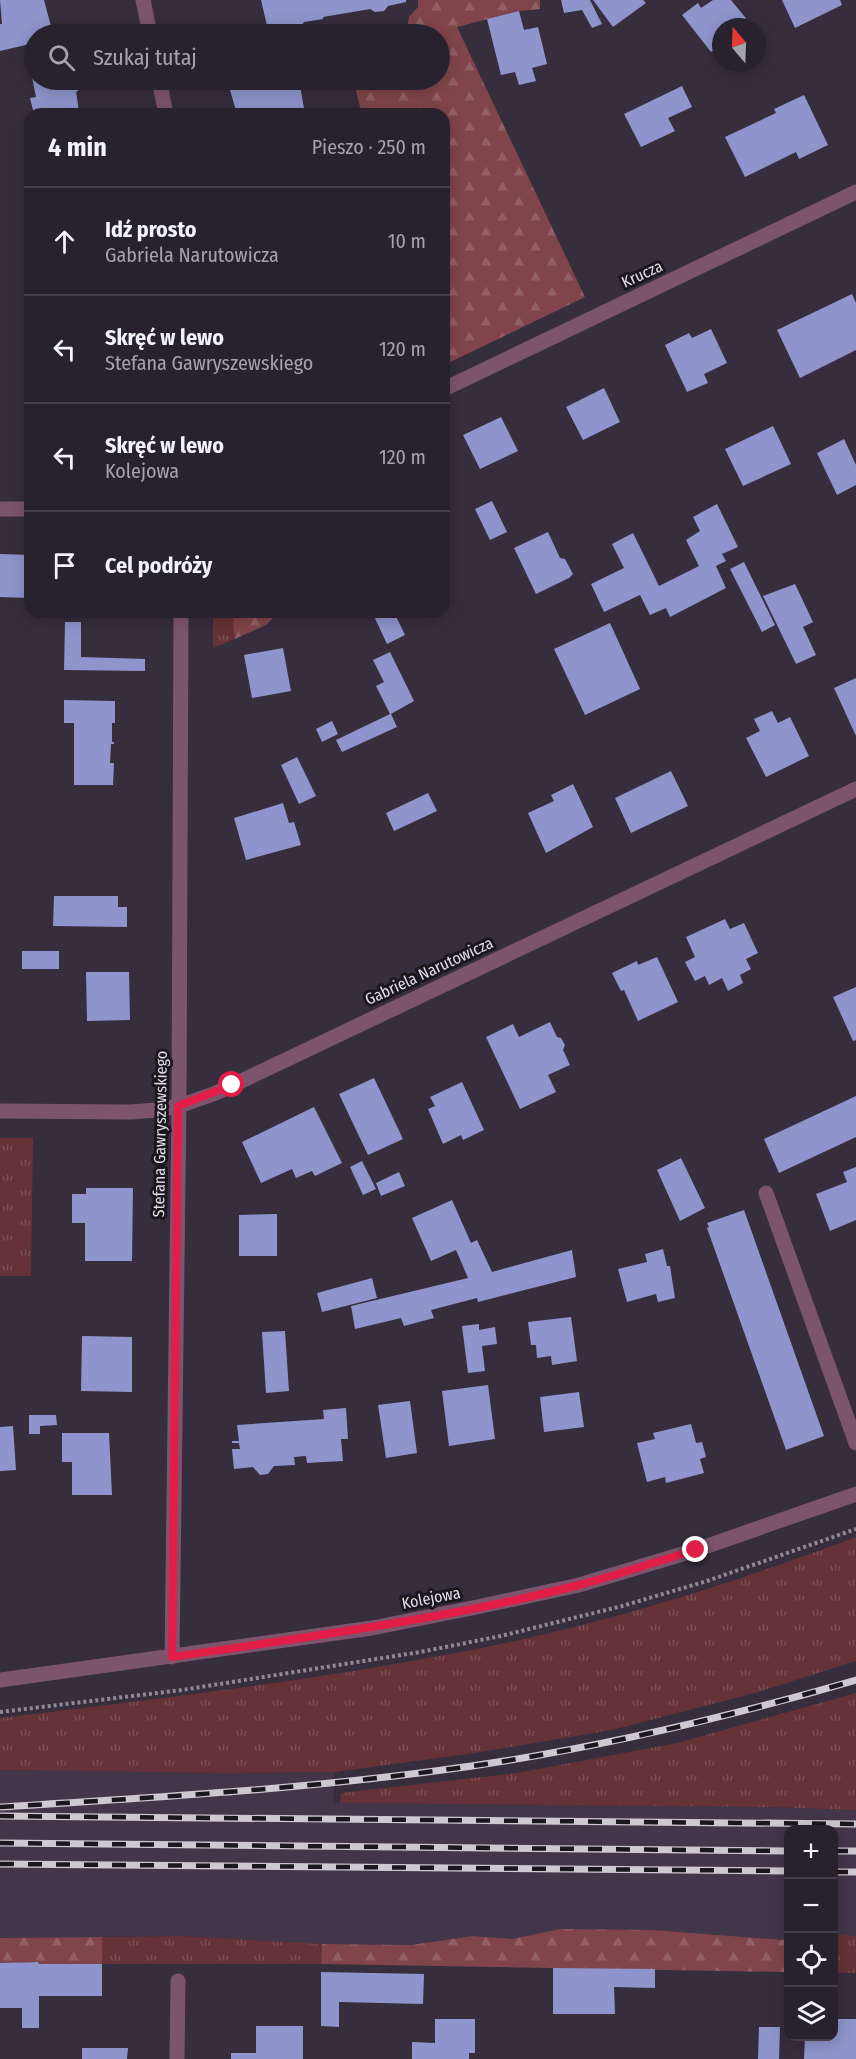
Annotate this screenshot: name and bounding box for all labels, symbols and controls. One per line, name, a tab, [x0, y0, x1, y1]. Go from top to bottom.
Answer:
north arrow	[712, 18, 766, 72]
search box	[24, 24, 450, 90]
icon: search	[45, 41, 78, 74]
text: Szukaj tutaj	[93, 44, 197, 71]
text: 4 min	[48, 132, 107, 163]
text: Pieszo · 250 m	[312, 135, 426, 159]
text: Idź prosto	[105, 216, 197, 243]
icon: ahead	[48, 225, 81, 258]
text: 10 m	[388, 229, 426, 253]
text: Gabriela Narutowicza	[105, 243, 279, 267]
street label: Krucza	[618, 256, 666, 292]
text: Skręć w lewo	[105, 324, 224, 351]
icon: left	[48, 333, 81, 366]
text: 120 m	[379, 337, 426, 361]
text: Stefana Gawryszewskiego	[105, 351, 313, 375]
text: Skręć w lewo	[105, 432, 224, 459]
icon: left	[48, 441, 81, 474]
text: 120 m	[379, 445, 426, 469]
text: Kolejowa	[105, 459, 179, 483]
icon: arrive	[48, 549, 81, 582]
text: Cel podróży	[105, 552, 212, 579]
street label: Gabriela Narutowicza	[362, 933, 496, 1009]
street label: Stefana Gawryszewskiego	[149, 1051, 171, 1217]
route start	[218, 1071, 244, 1097]
route end	[682, 1536, 708, 1562]
street label: Kolejowa	[400, 1583, 462, 1613]
map controls	[784, 1825, 838, 2041]
button: +	[784, 1825, 838, 1879]
button: −	[784, 1879, 838, 1933]
button: locate	[784, 1933, 838, 1987]
button: layers	[784, 1987, 838, 2041]

